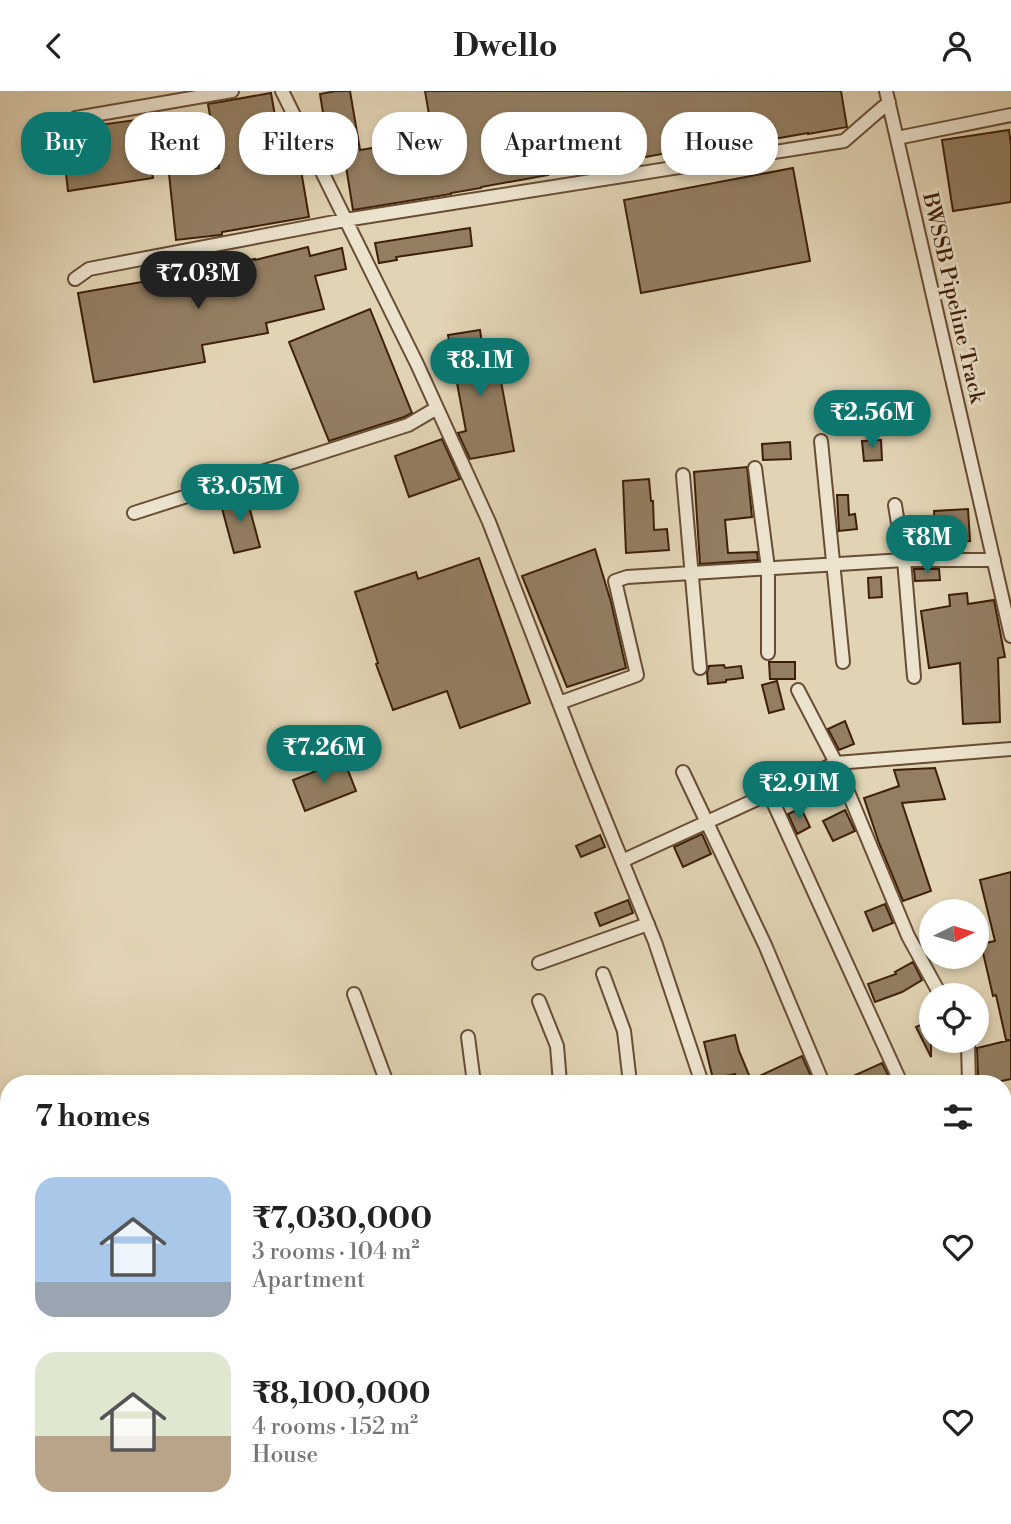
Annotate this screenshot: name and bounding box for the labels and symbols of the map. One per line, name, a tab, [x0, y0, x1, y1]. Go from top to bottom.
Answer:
street label: BWSSB Pipeline Track	[916, 189, 990, 407]
pin: ₹7.03M	[141, 251, 255, 311]
pin: ₹8.1M	[431, 338, 529, 398]
pin: ₹2.56M	[815, 391, 929, 450]
pin: ₹3.05M	[183, 465, 297, 524]
pin: ₹8M	[893, 515, 961, 575]
pin: ₹7.26M	[267, 725, 381, 785]
pin: ₹2.91M	[742, 761, 856, 821]
north arrow	[919, 899, 989, 969]

